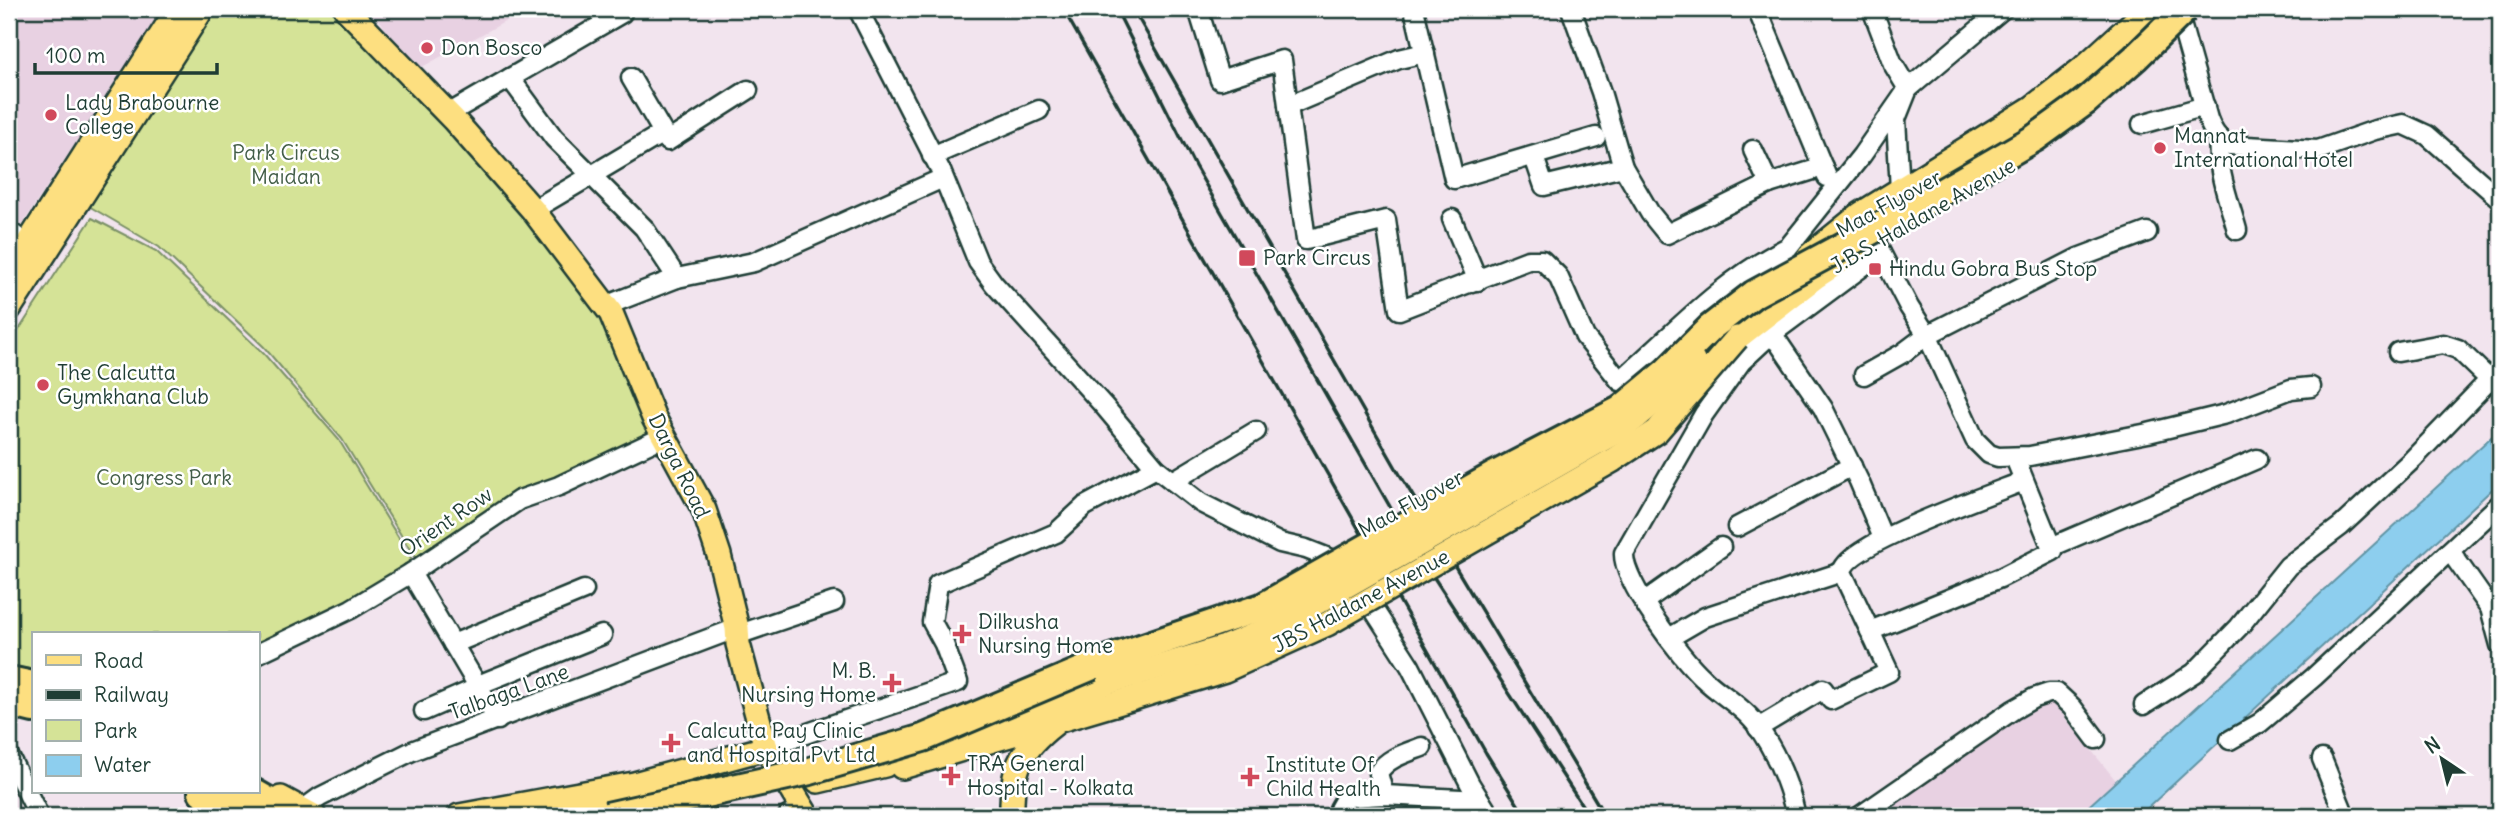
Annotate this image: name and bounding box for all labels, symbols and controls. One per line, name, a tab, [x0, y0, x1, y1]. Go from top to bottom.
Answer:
scale bar	[35, 32, 217, 76]
place label: Don Bosco	[441, 34, 542, 61]
marker: Don Bosco	[419, 40, 435, 56]
text: 100 m	[46, 42, 105, 69]
place label: Lady Brabourne College	[65, 89, 219, 140]
marker: Lady Brabourne College	[43, 107, 59, 123]
place label: Mannat International Hotel	[2174, 122, 2353, 173]
park label: Park Circus Maidan	[232, 139, 340, 190]
marker: Mannat International Hotel	[2152, 140, 2168, 156]
street label: J.B.S. Haldane Avenue	[1825, 152, 2020, 280]
street label: Maa Flyover	[1831, 163, 1946, 244]
place label: Park Circus	[1263, 244, 1371, 271]
marker: Park Circus	[1237, 248, 1257, 268]
place label: Hindu Gobra Bus Stop	[1889, 255, 2097, 282]
marker: Hindu Gobra Bus Stop	[1867, 261, 1883, 277]
place label: The Calcutta Gymkhana Club	[57, 359, 209, 410]
marker: The Calcutta Gymkhana Club	[35, 377, 51, 393]
street label: Darga Road	[643, 409, 716, 523]
street label: Maa Flyover	[1353, 463, 1468, 544]
park label: Congress Park	[96, 464, 232, 491]
street label: Orient Row	[394, 481, 497, 563]
street label: JBS Haldane Avenue	[1268, 543, 1454, 659]
place label: Dilkusha Nursing Home	[978, 608, 1113, 659]
marker: Dilkusha Nursing Home	[952, 624, 972, 644]
legend	[32, 632, 259, 794]
text: Road	[94, 647, 143, 674]
street label: Talbaga Lane	[445, 657, 572, 726]
place label: M. B. Nursing Home	[741, 657, 876, 708]
marker: M. B. Nursing Home	[882, 673, 902, 693]
text: Railway	[94, 681, 169, 708]
text: Park	[94, 717, 137, 744]
place label: Calcutta Pay Clinic and Hospital Pvt Ltd	[687, 717, 876, 768]
north arrow	[2408, 724, 2478, 794]
text: N	[2420, 731, 2445, 759]
marker: Calcutta Pay Clinic and Hospital Pvt Ltd	[661, 733, 681, 753]
place label: TRA General Hospital - Kolkata	[967, 750, 1134, 801]
text: Water	[94, 751, 152, 778]
place label: Institute Of Child Health	[1266, 751, 1381, 802]
marker: TRA General Hospital - Kolkata	[941, 766, 961, 786]
marker: Institute Of Child Health	[1240, 767, 1260, 787]

